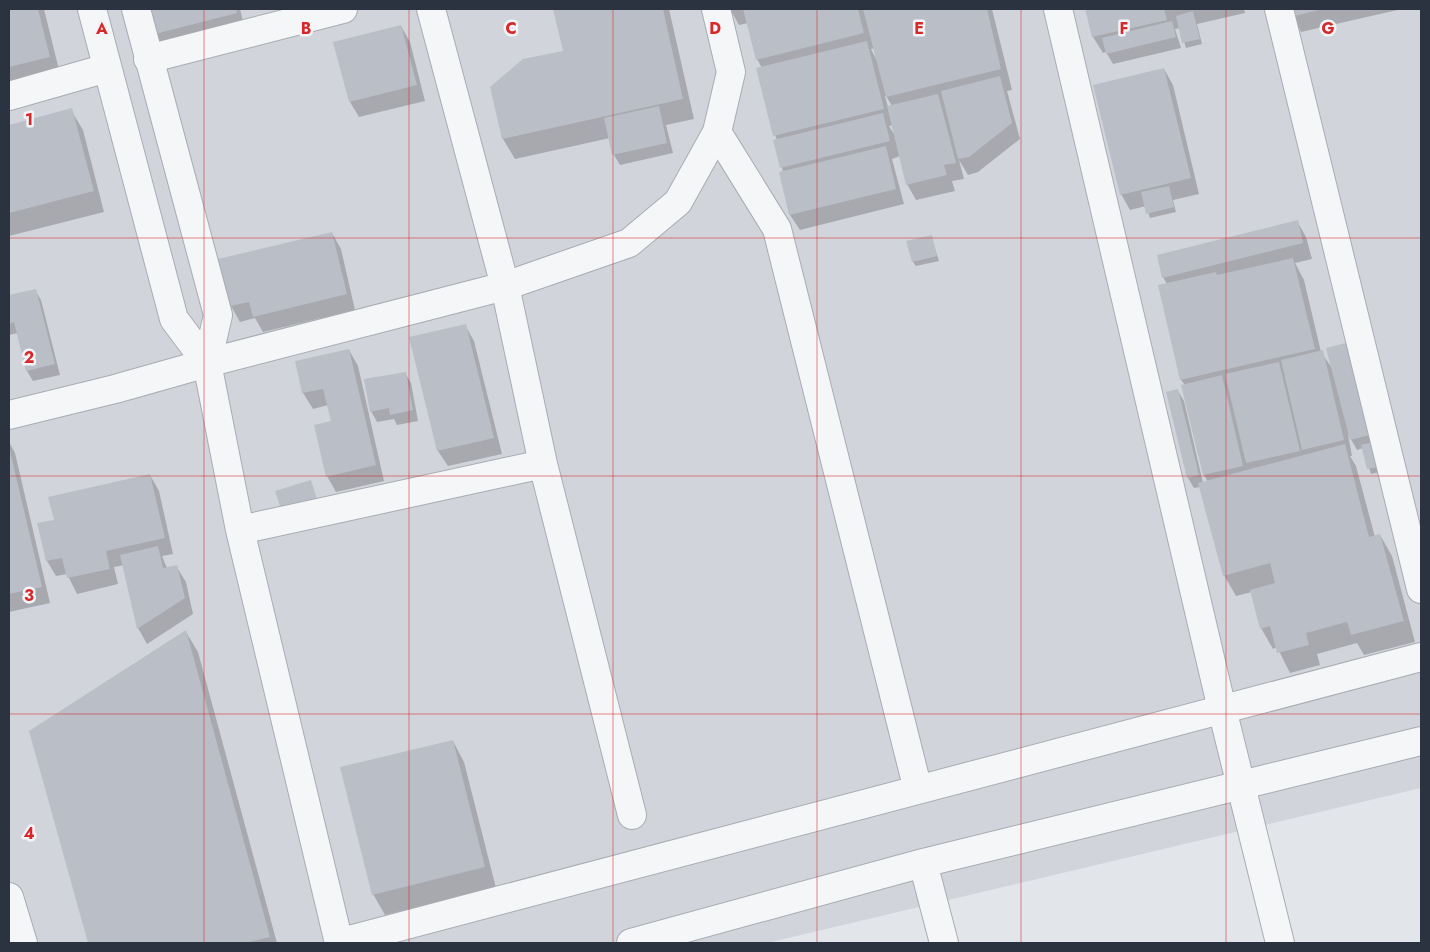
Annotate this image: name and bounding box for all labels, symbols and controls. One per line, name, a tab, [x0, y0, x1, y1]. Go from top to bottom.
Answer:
text: A	[95, 17, 108, 40]
text: B	[301, 17, 311, 40]
text: C	[505, 17, 517, 40]
text: D	[709, 17, 721, 40]
text: E	[914, 17, 924, 40]
text: F	[1120, 17, 1128, 40]
text: G	[1321, 17, 1335, 40]
text: 1	[25, 108, 33, 131]
text: 2	[24, 346, 34, 369]
text: 3	[24, 584, 34, 607]
text: 4	[23, 822, 35, 845]

